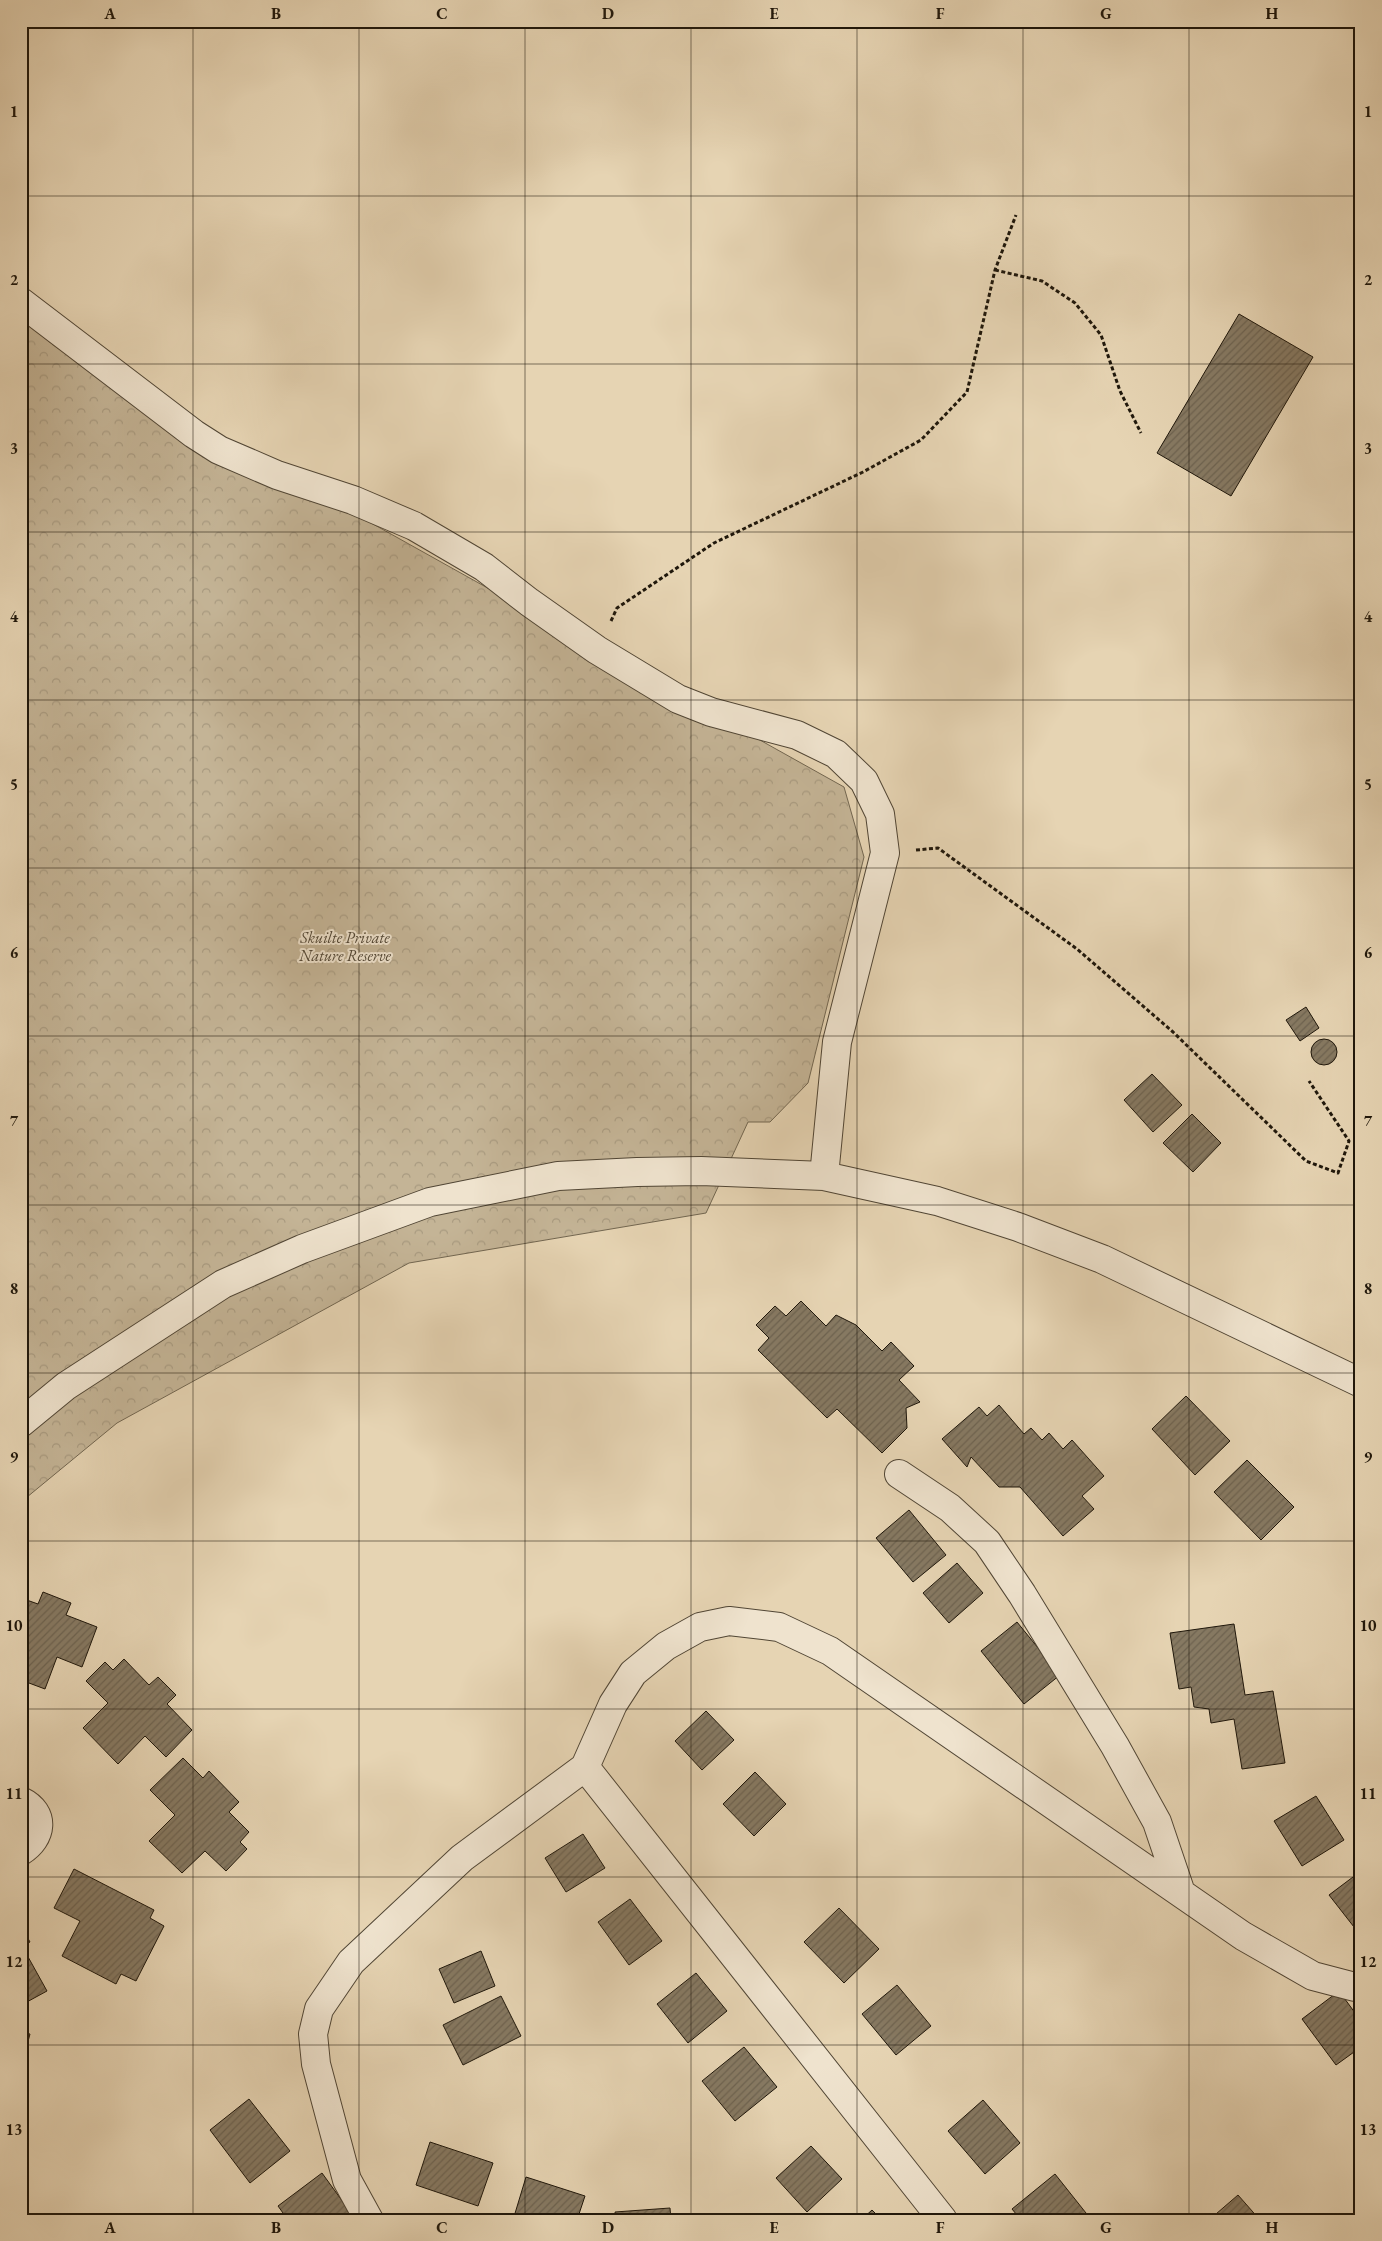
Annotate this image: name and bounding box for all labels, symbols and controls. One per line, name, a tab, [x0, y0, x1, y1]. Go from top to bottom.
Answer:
text: A	[103, 3, 116, 24]
text: B	[271, 3, 281, 24]
text: C	[436, 3, 448, 24]
text: D	[602, 3, 614, 24]
text: E	[769, 3, 779, 24]
text: F	[936, 3, 945, 24]
text: G	[1100, 3, 1112, 24]
text: H	[1266, 3, 1279, 24]
text: 1	[10, 101, 18, 122]
text: 1	[1364, 101, 1372, 122]
text: 2	[10, 269, 19, 290]
text: 2	[1364, 269, 1373, 290]
text: 3	[10, 438, 18, 459]
text: 3	[1364, 438, 1372, 459]
text: 4	[10, 606, 19, 627]
text: 4	[1364, 606, 1373, 627]
text: 5	[10, 774, 18, 795]
text: 5	[1364, 774, 1372, 795]
park label: Skuilte Private Nature Reserve	[298, 927, 391, 966]
text: 6	[10, 942, 19, 963]
text: 6	[1364, 942, 1373, 963]
text: 7	[10, 1110, 19, 1131]
text: 7	[1364, 1110, 1373, 1131]
text: 8	[10, 1278, 18, 1299]
text: 8	[1364, 1278, 1372, 1299]
text: 9	[10, 1446, 19, 1467]
text: 9	[1364, 1446, 1373, 1467]
text: 10	[6, 1615, 23, 1636]
text: 10	[1360, 1615, 1377, 1636]
text: 11	[6, 1783, 22, 1804]
text: 11	[1360, 1783, 1376, 1804]
text: 12	[6, 1951, 23, 1972]
text: 12	[1360, 1951, 1377, 1972]
text: 13	[6, 2119, 22, 2140]
text: 13	[1360, 2119, 1376, 2140]
text: A	[103, 2217, 116, 2238]
text: B	[271, 2217, 281, 2238]
text: C	[436, 2217, 448, 2238]
text: D	[602, 2217, 614, 2238]
text: E	[769, 2217, 779, 2238]
text: F	[936, 2217, 945, 2238]
text: G	[1100, 2217, 1112, 2238]
text: H	[1266, 2217, 1279, 2238]

